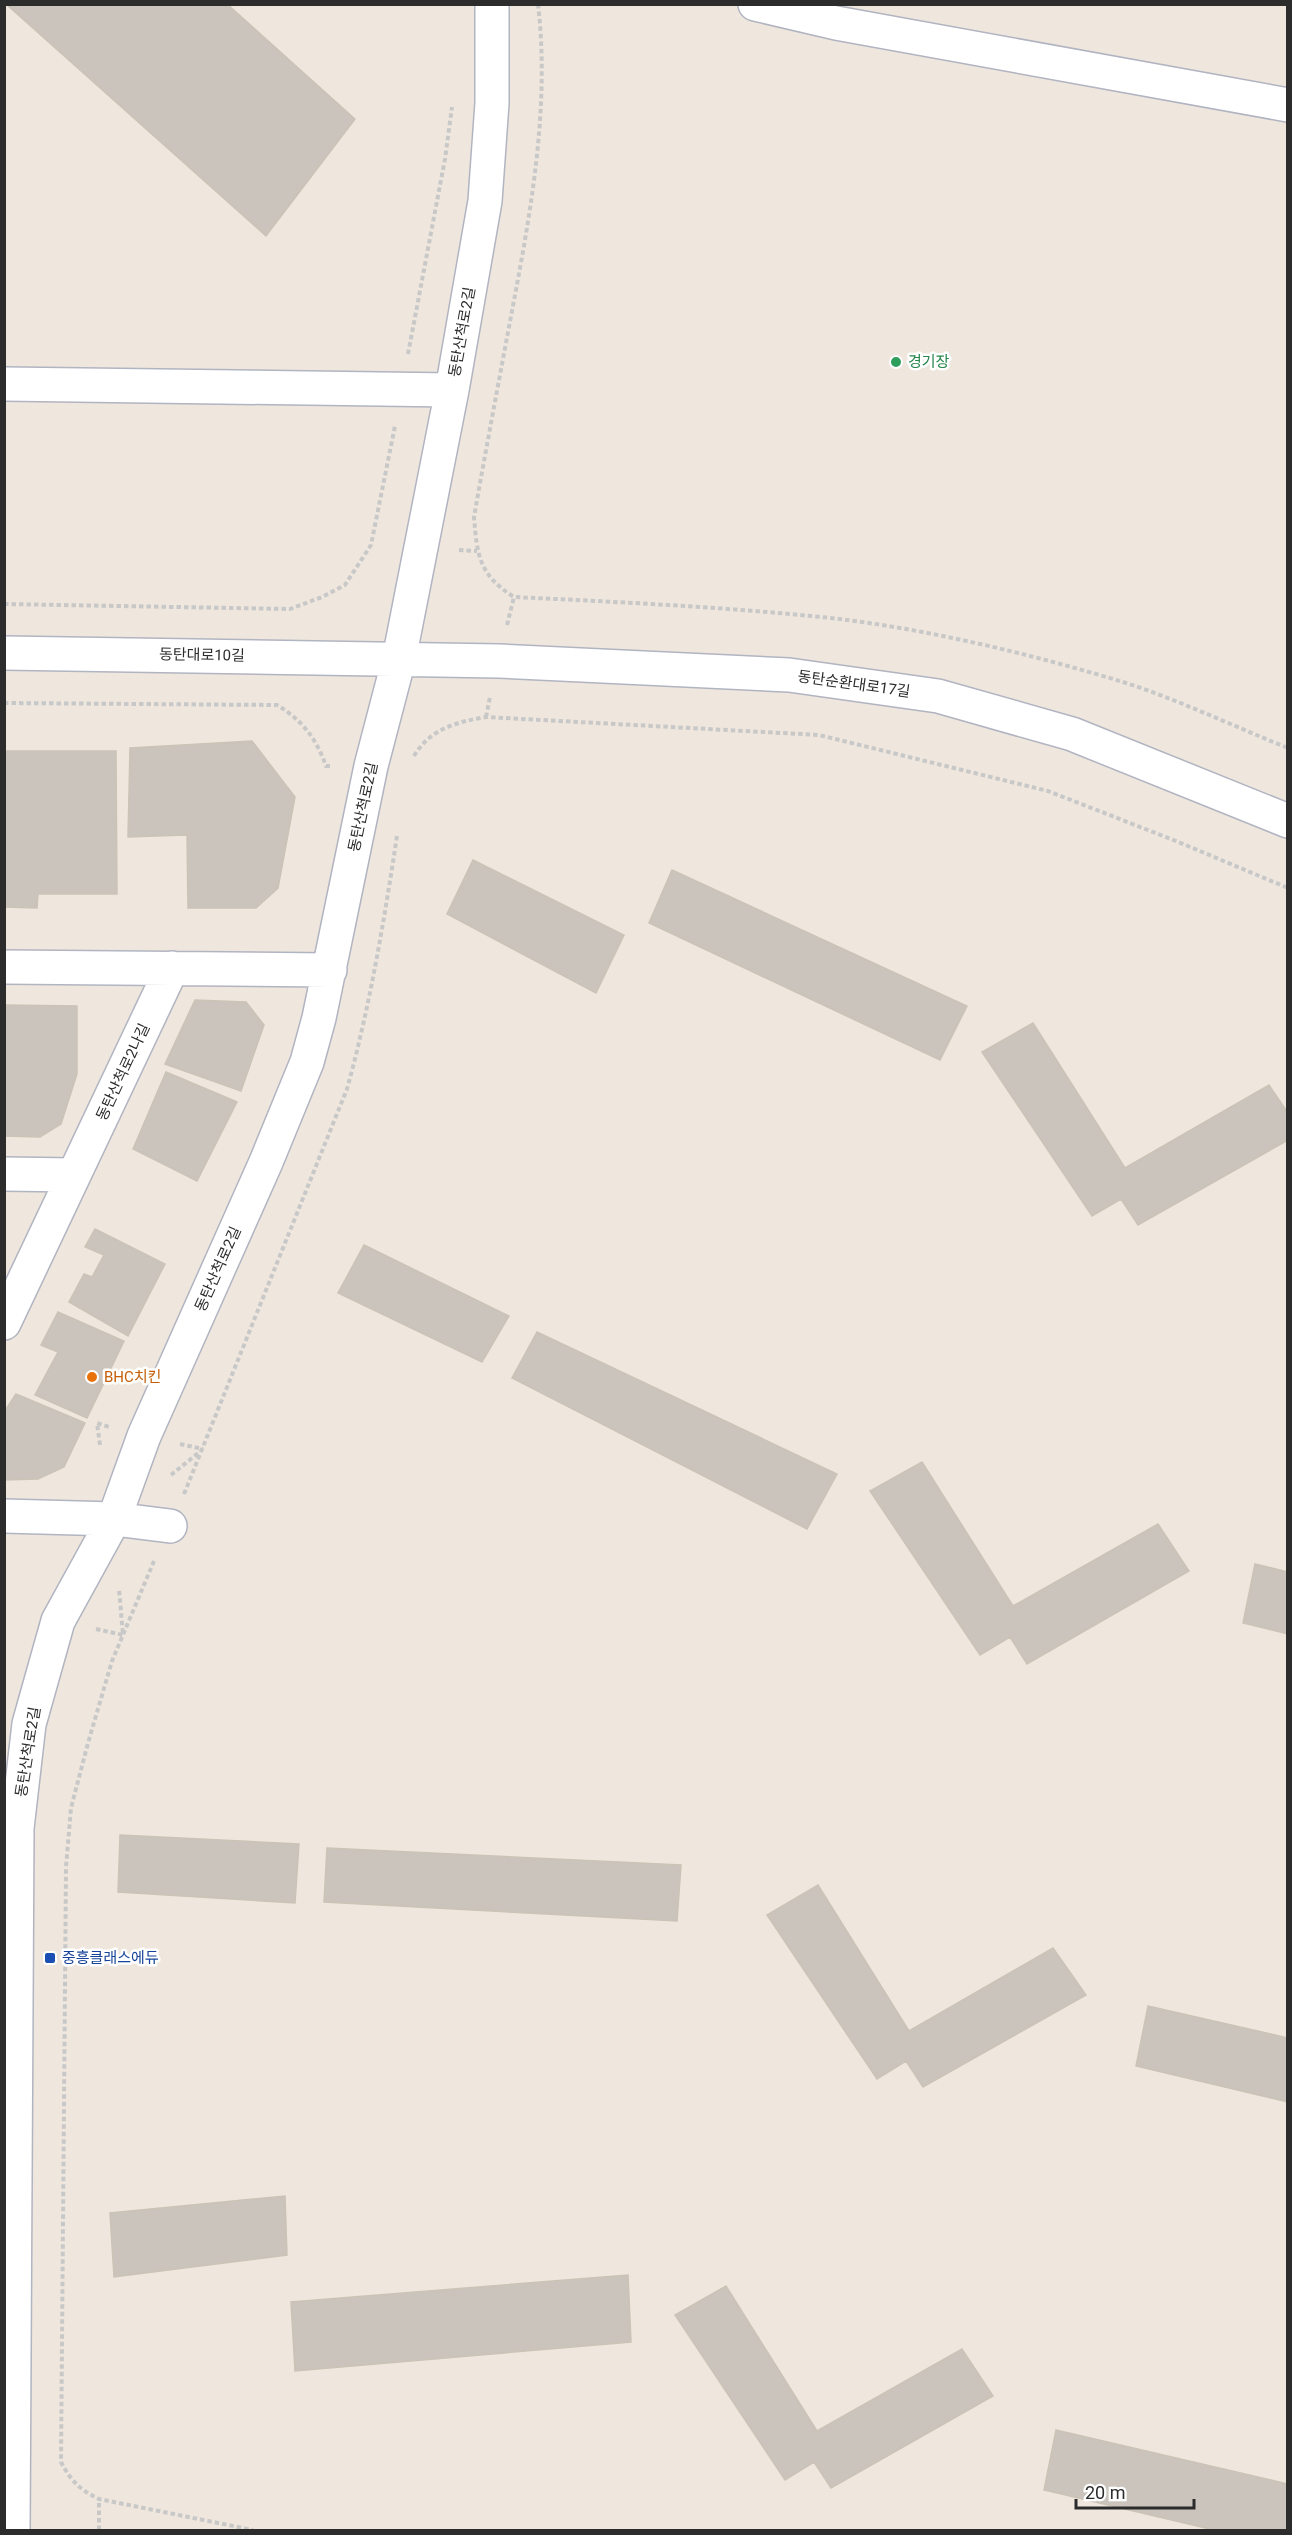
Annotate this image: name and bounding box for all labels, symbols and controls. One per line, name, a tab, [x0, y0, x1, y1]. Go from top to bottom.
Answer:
street label: 동탄산척로2길	[445, 286, 479, 378]
place label: 경기장	[908, 353, 950, 371]
marker: 경기장	[889, 355, 903, 369]
street label: 동탄대로10길	[159, 645, 245, 665]
street label: 동탄순환대로17길	[797, 667, 911, 701]
street label: 동탄산척로2길	[345, 761, 381, 853]
street label: 동탄산척로2나길	[93, 1021, 153, 1123]
street label: 동탄산척로2길	[191, 1224, 245, 1314]
place label: BHC치킨	[104, 1368, 161, 1386]
marker: BHC치킨	[85, 1370, 99, 1384]
street label: 동탄산척로2길	[12, 1706, 44, 1798]
place label: 중흥클래스에듀	[62, 1949, 159, 1967]
marker: 중흥클래스에듀	[43, 1951, 57, 1965]
scale bar	[1076, 2472, 1194, 2510]
text: 20 m	[1085, 2482, 1125, 2503]

